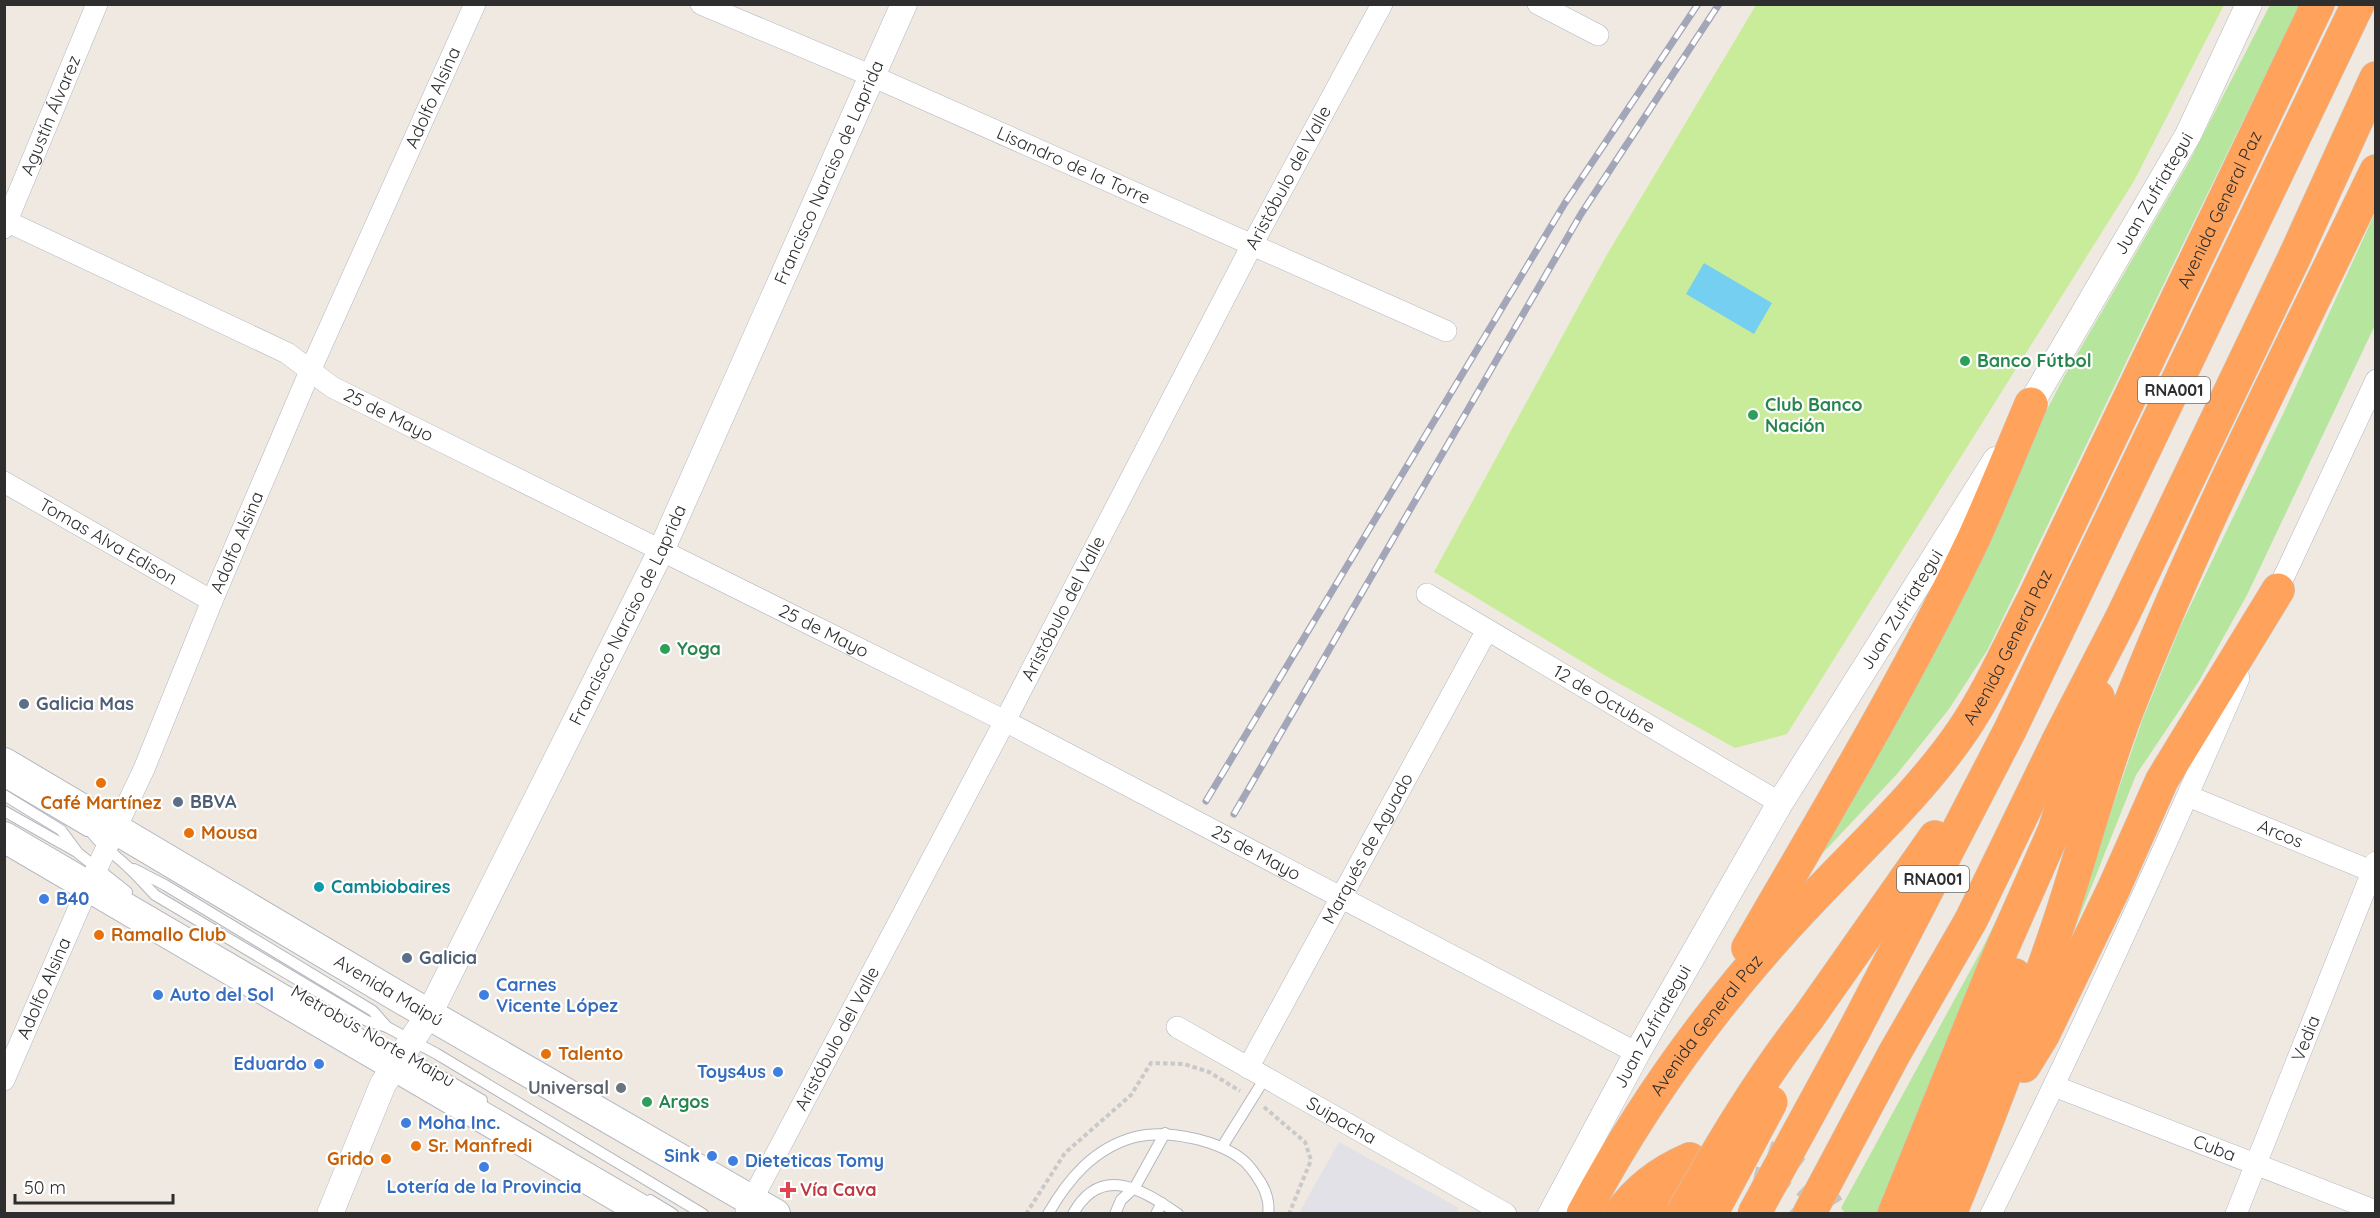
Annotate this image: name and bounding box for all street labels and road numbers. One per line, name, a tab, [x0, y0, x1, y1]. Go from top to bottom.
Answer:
street label: Adolfo Alsina	[400, 43, 465, 152]
street label: Agustín Álvarez	[15, 52, 85, 179]
street label: Francisco Narciso de Laprida	[769, 57, 888, 288]
street label: Aristóbulo del Valle	[1240, 102, 1336, 253]
street label: Lisandro de la Torre	[993, 121, 1154, 209]
street label: Avenida General Paz	[2172, 127, 2267, 292]
street label: Juan Zufriategui	[2109, 128, 2198, 259]
road number: RNA001	[2138, 377, 2210, 403]
street label: 25 de Mayo	[340, 383, 437, 447]
street label: Adolfo Alsina	[205, 488, 268, 597]
street label: Tomas Alva Edison	[35, 493, 182, 590]
street label: Francisco Narciso de Laprida	[564, 501, 691, 729]
street label: Aristóbulo del Valle	[1016, 532, 1110, 685]
street label: Juan Zufriategui	[1855, 545, 1948, 674]
street label: Avenida General Paz	[1957, 565, 2057, 729]
street label: 25 de Mayo	[775, 599, 873, 663]
street label: 12 de Octubre	[1549, 659, 1660, 738]
street label: Marqués de Aguado	[1317, 769, 1418, 928]
street label: Arcos	[2255, 814, 2307, 853]
street label: 25 de Mayo	[1208, 820, 1305, 885]
road number: RNA001	[1897, 866, 1969, 892]
street label: Adolfo Alsina	[11, 934, 76, 1043]
street label: Avenida Maipú	[330, 949, 448, 1031]
street label: Avenida General Paz	[1645, 949, 1767, 1100]
street label: Juan Zufriategui	[1608, 961, 1696, 1092]
street label: Aristóbulo del Valle	[789, 962, 884, 1114]
street label: Metrobús Norte Maipu	[287, 979, 459, 1092]
street label: Vedia	[2286, 1012, 2325, 1064]
street label: Suipacha	[1303, 1091, 1381, 1149]
street label: Cuba	[2190, 1129, 2239, 1166]

